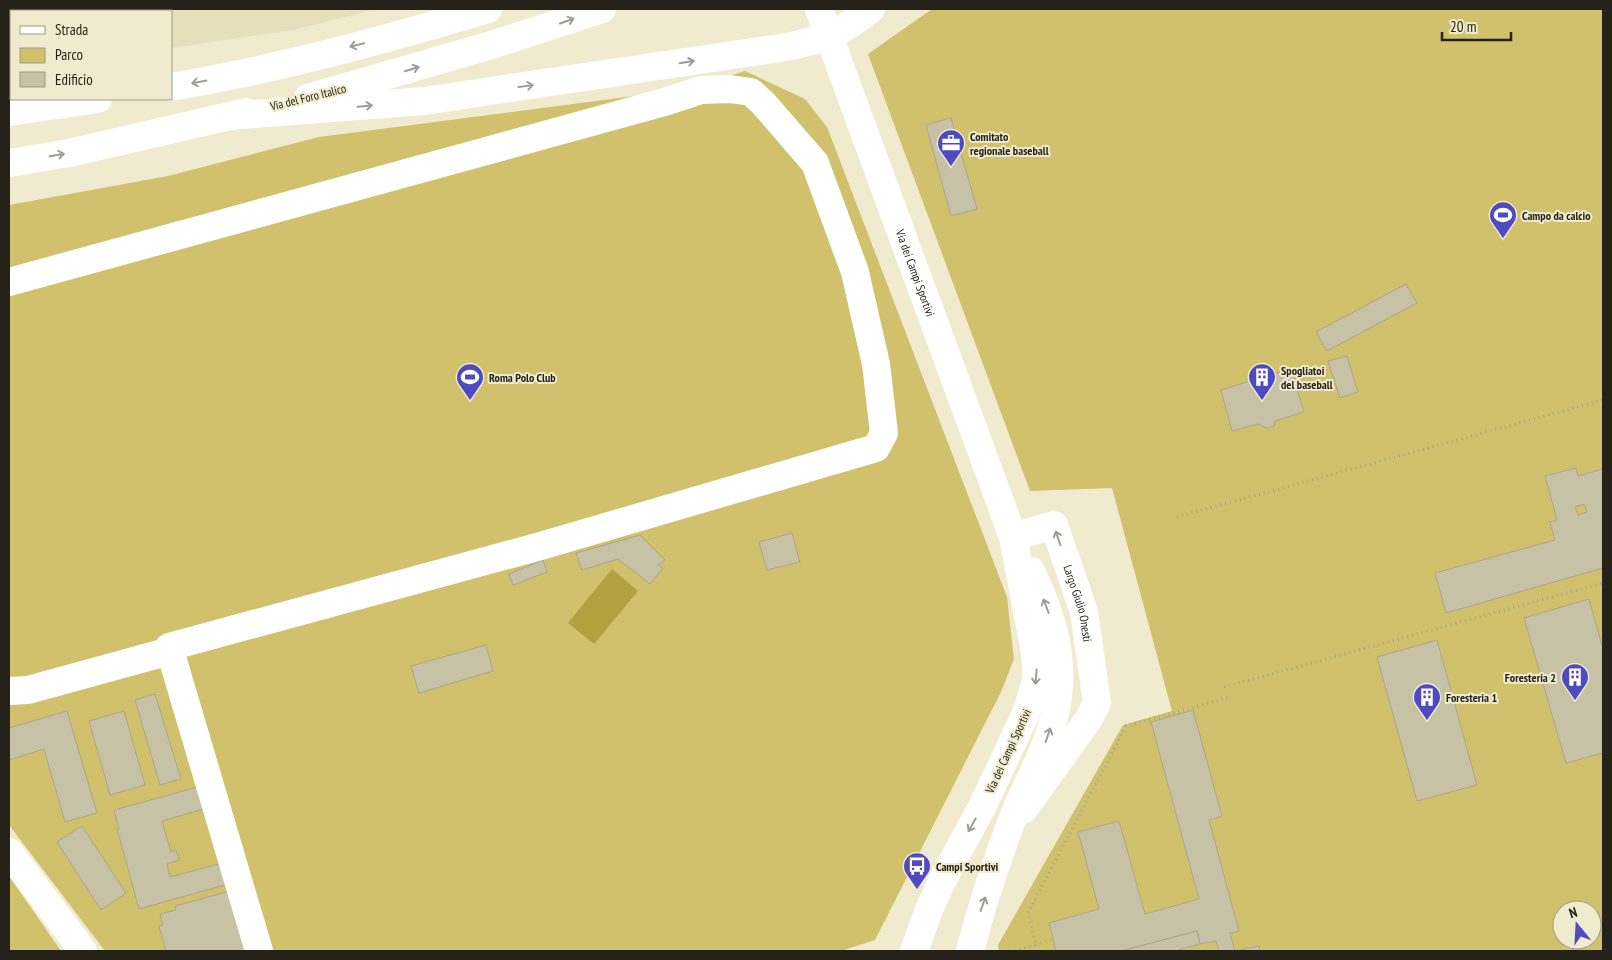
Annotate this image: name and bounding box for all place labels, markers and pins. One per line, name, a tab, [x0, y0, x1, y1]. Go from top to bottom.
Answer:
office icon: Comitato regionale baseball	[936, 128, 966, 167]
place label: Comitato regionale baseball	[970, 129, 1049, 158]
sports icon: Campo da calcio	[1488, 200, 1518, 239]
place label: Campo da calcio	[1522, 208, 1591, 223]
sports icon: Roma Polo Club	[455, 362, 485, 401]
building icon: Spogliatoi del baseball	[1247, 362, 1277, 401]
place label: Spogliatoi del baseball	[1281, 363, 1333, 392]
place label: Roma Polo Club	[489, 370, 556, 385]
building icon: Foresteria 2	[1560, 662, 1590, 701]
place label: Foresteria 2	[1505, 670, 1556, 685]
building icon: Foresteria 1	[1412, 682, 1442, 721]
place label: Foresteria 1	[1446, 690, 1497, 705]
bus stop icon: Campi Sportivi	[902, 851, 932, 890]
place label: Campi Sportivi	[936, 859, 999, 874]

